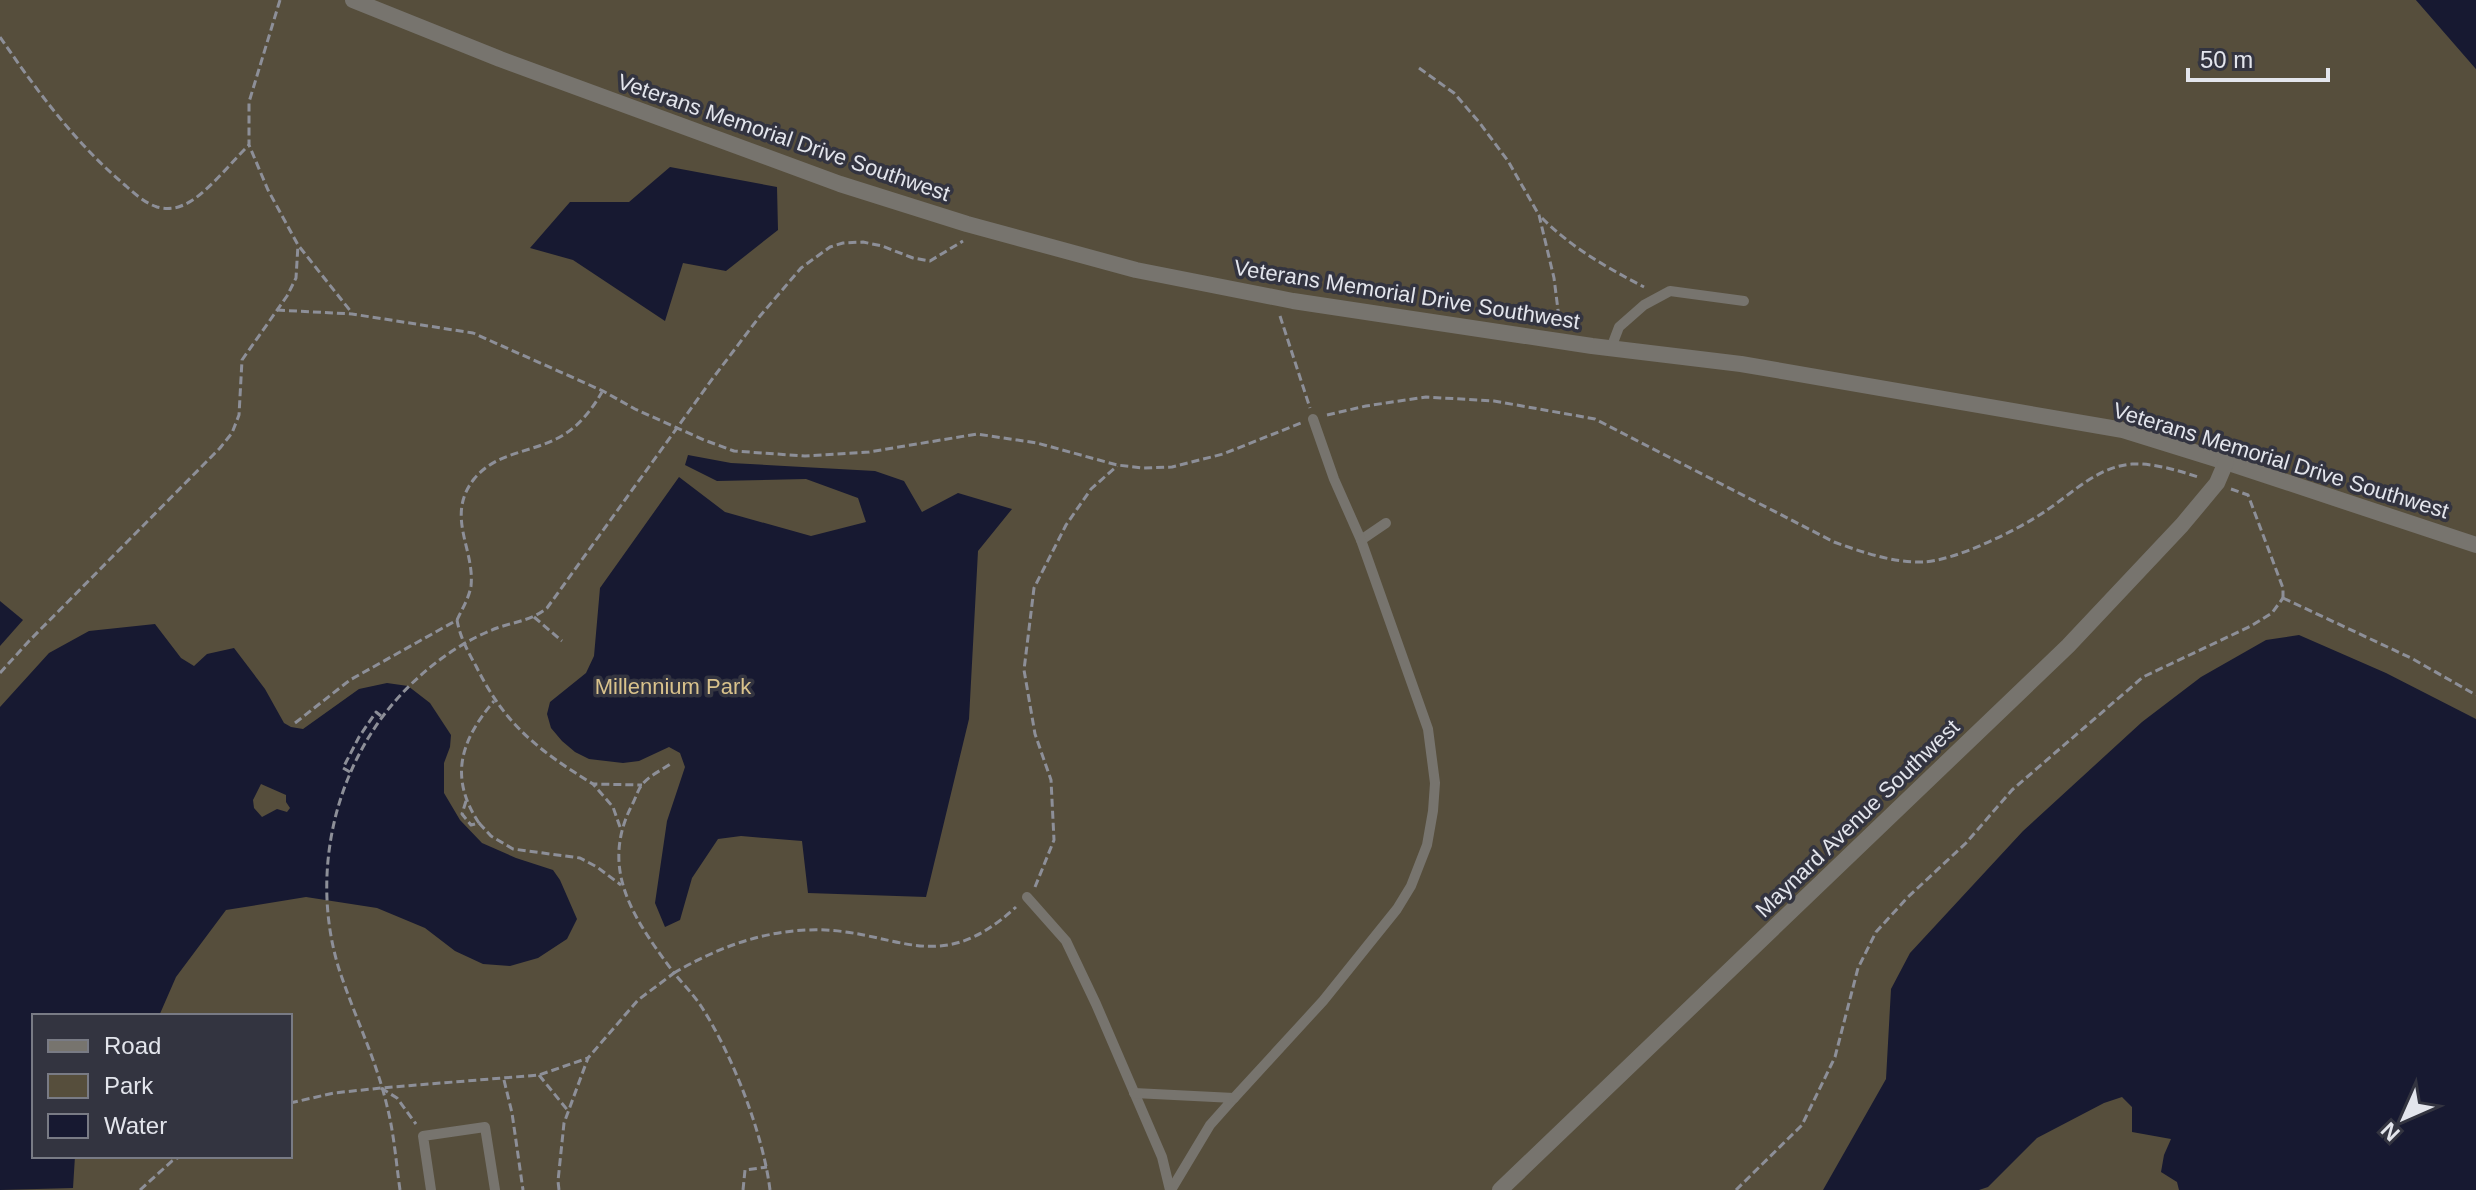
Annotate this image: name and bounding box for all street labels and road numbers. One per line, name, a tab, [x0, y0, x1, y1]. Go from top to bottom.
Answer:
street label: Veterans Memorial Drive Southwest	[614, 69, 953, 206]
street label: Veterans Memorial Drive Southwest	[1232, 255, 1582, 334]
street label: Veterans Memorial Drive Southwest	[2110, 397, 2452, 524]
street label: Maynard Avenue Southwest	[1750, 714, 1964, 922]

